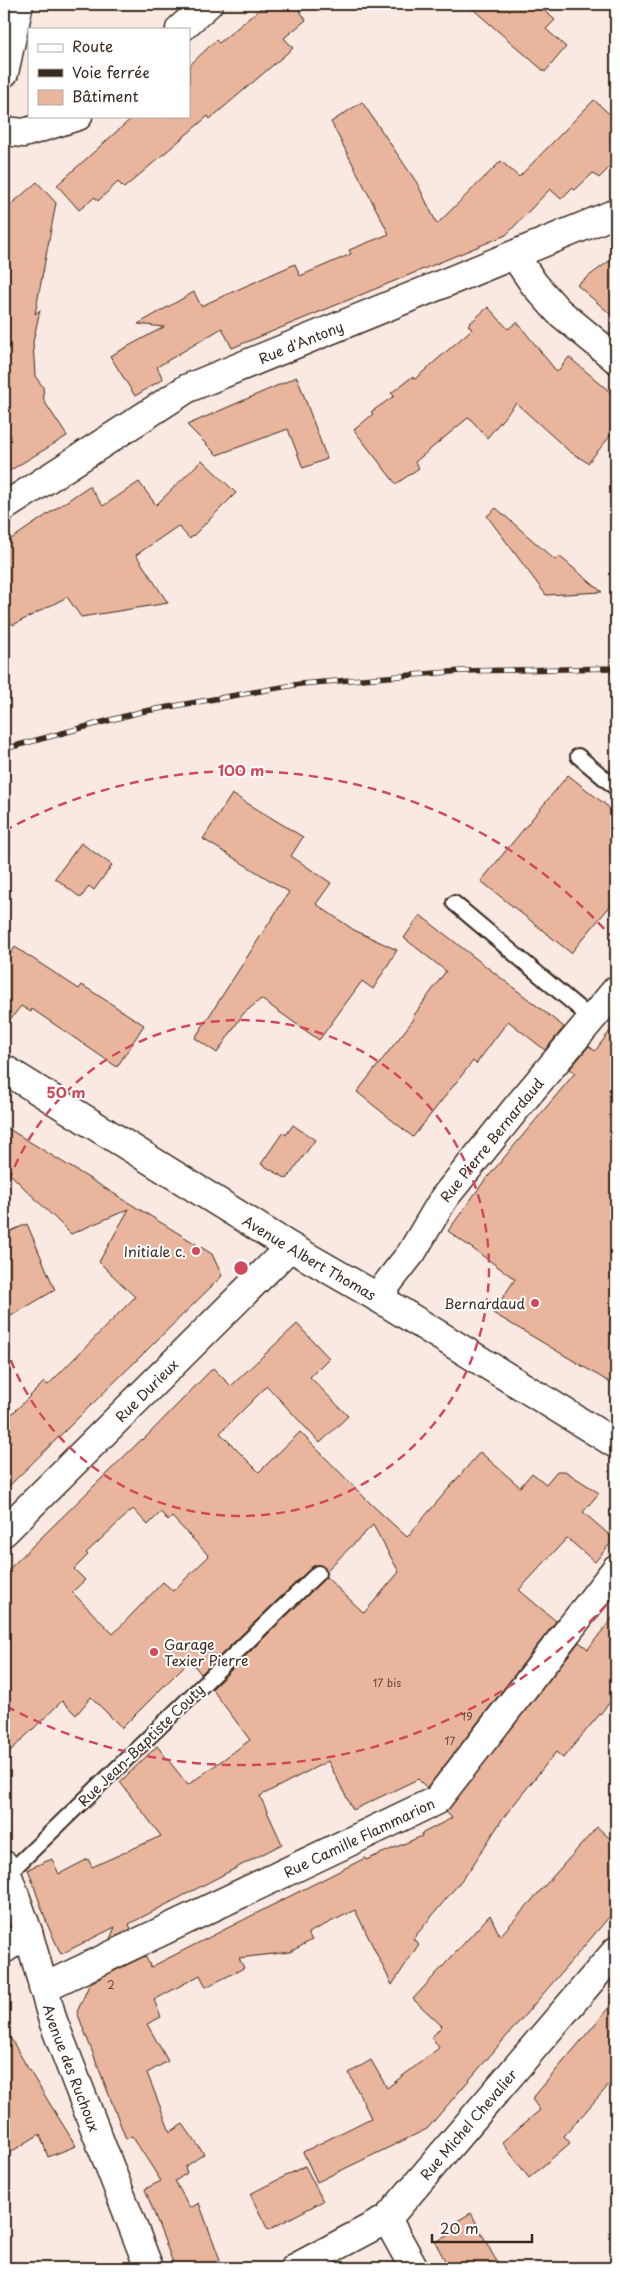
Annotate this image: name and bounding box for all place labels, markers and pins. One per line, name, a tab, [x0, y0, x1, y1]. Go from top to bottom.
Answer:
place label: Initiale c.	[124, 1241, 186, 1262]
marker: Initiale c.	[190, 1245, 202, 1257]
centre of rings	[232, 1259, 250, 1277]
place label: Bernardaud	[444, 1293, 525, 1314]
marker: Bernardaud	[529, 1297, 541, 1309]
place label: Garage Texier Pierre	[164, 1634, 248, 1671]
marker: Garage Texier Pierre	[148, 1646, 160, 1658]

